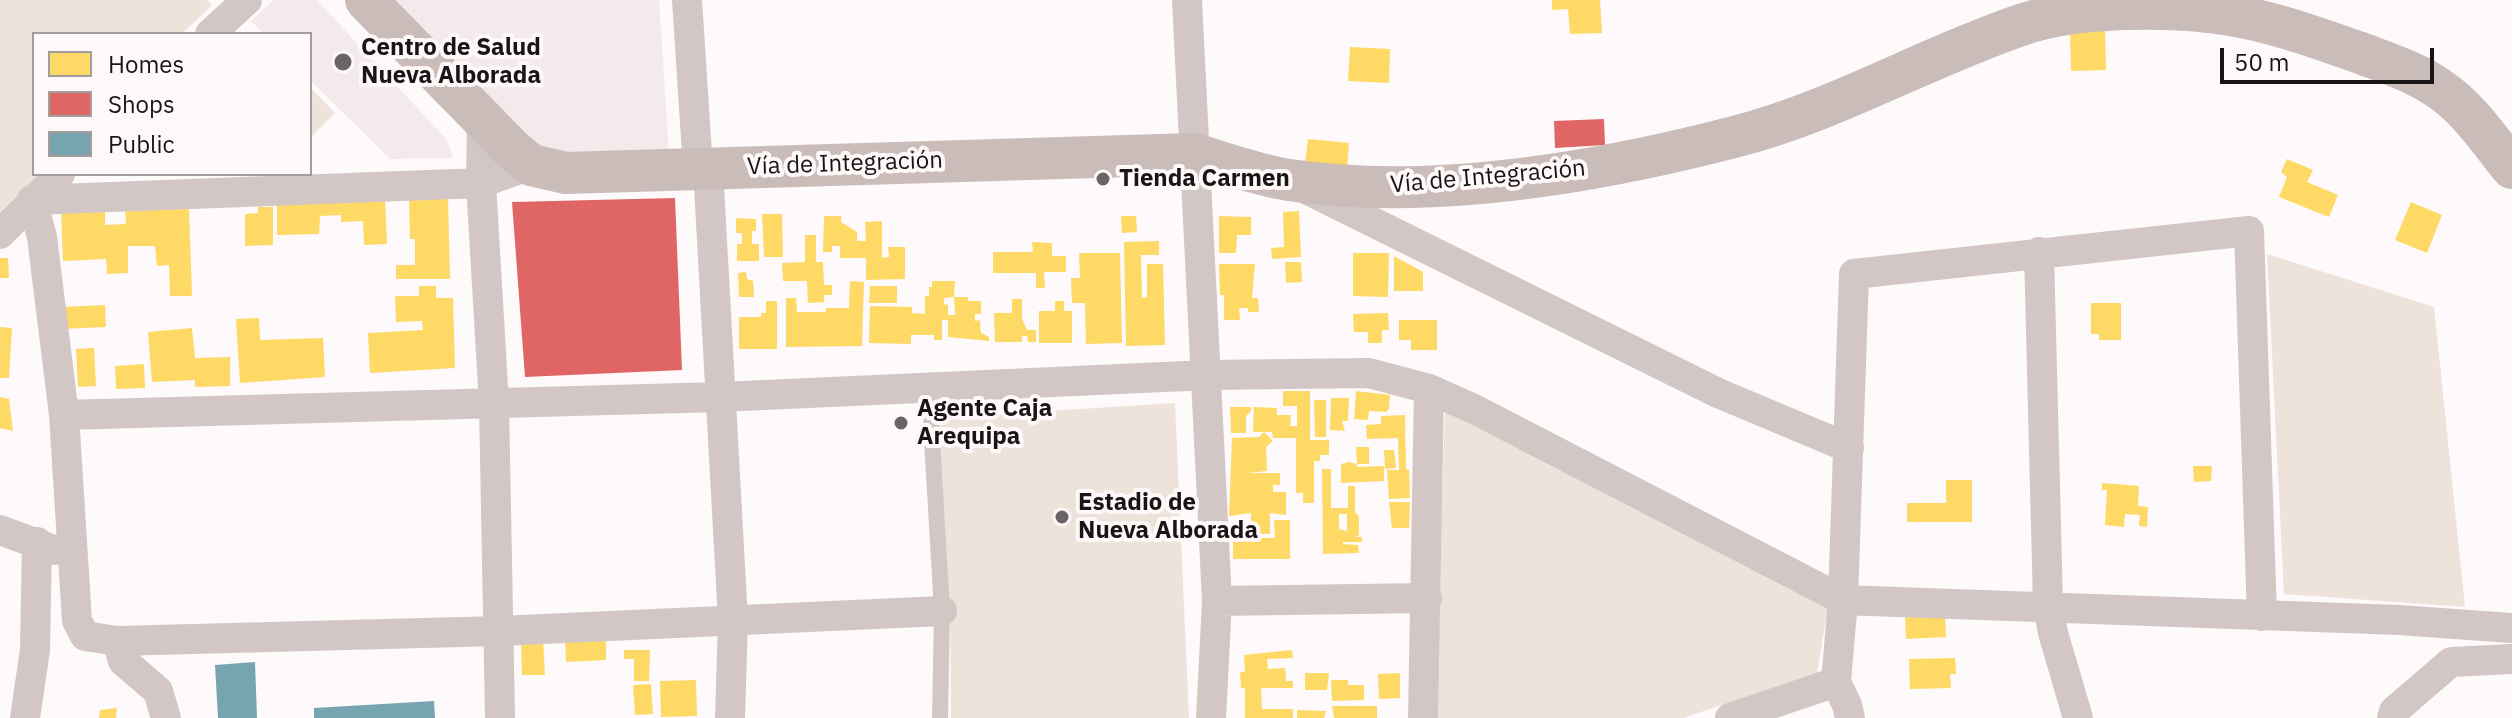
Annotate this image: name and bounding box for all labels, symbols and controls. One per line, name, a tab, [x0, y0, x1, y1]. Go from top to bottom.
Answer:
legend	[32, 32, 312, 176]
scale bar	[2224, 32, 2438, 82]
place label: Centro de Salud Nueva Alborada	[361, 34, 541, 90]
text: 50 m	[2234, 46, 2289, 78]
text: Homes	[108, 48, 184, 80]
marker: Centro de Salud Nueva Alborada	[332, 51, 354, 73]
text: Shops	[108, 88, 175, 120]
text: Public	[108, 128, 175, 160]
street label: Vía de Integración	[747, 146, 943, 182]
street label: Vía de Integración	[1389, 154, 1587, 200]
place label: Tienda Carmen	[1119, 165, 1290, 193]
marker: Tienda Carmen	[1094, 170, 1112, 188]
place label: Agente Caja Arequipa	[917, 395, 1052, 451]
marker: Agente Caja Arequipa	[892, 414, 910, 432]
place label: Estadio de Nueva Alborada	[1078, 489, 1258, 545]
marker: Estadio de Nueva Alborada	[1053, 508, 1071, 526]

